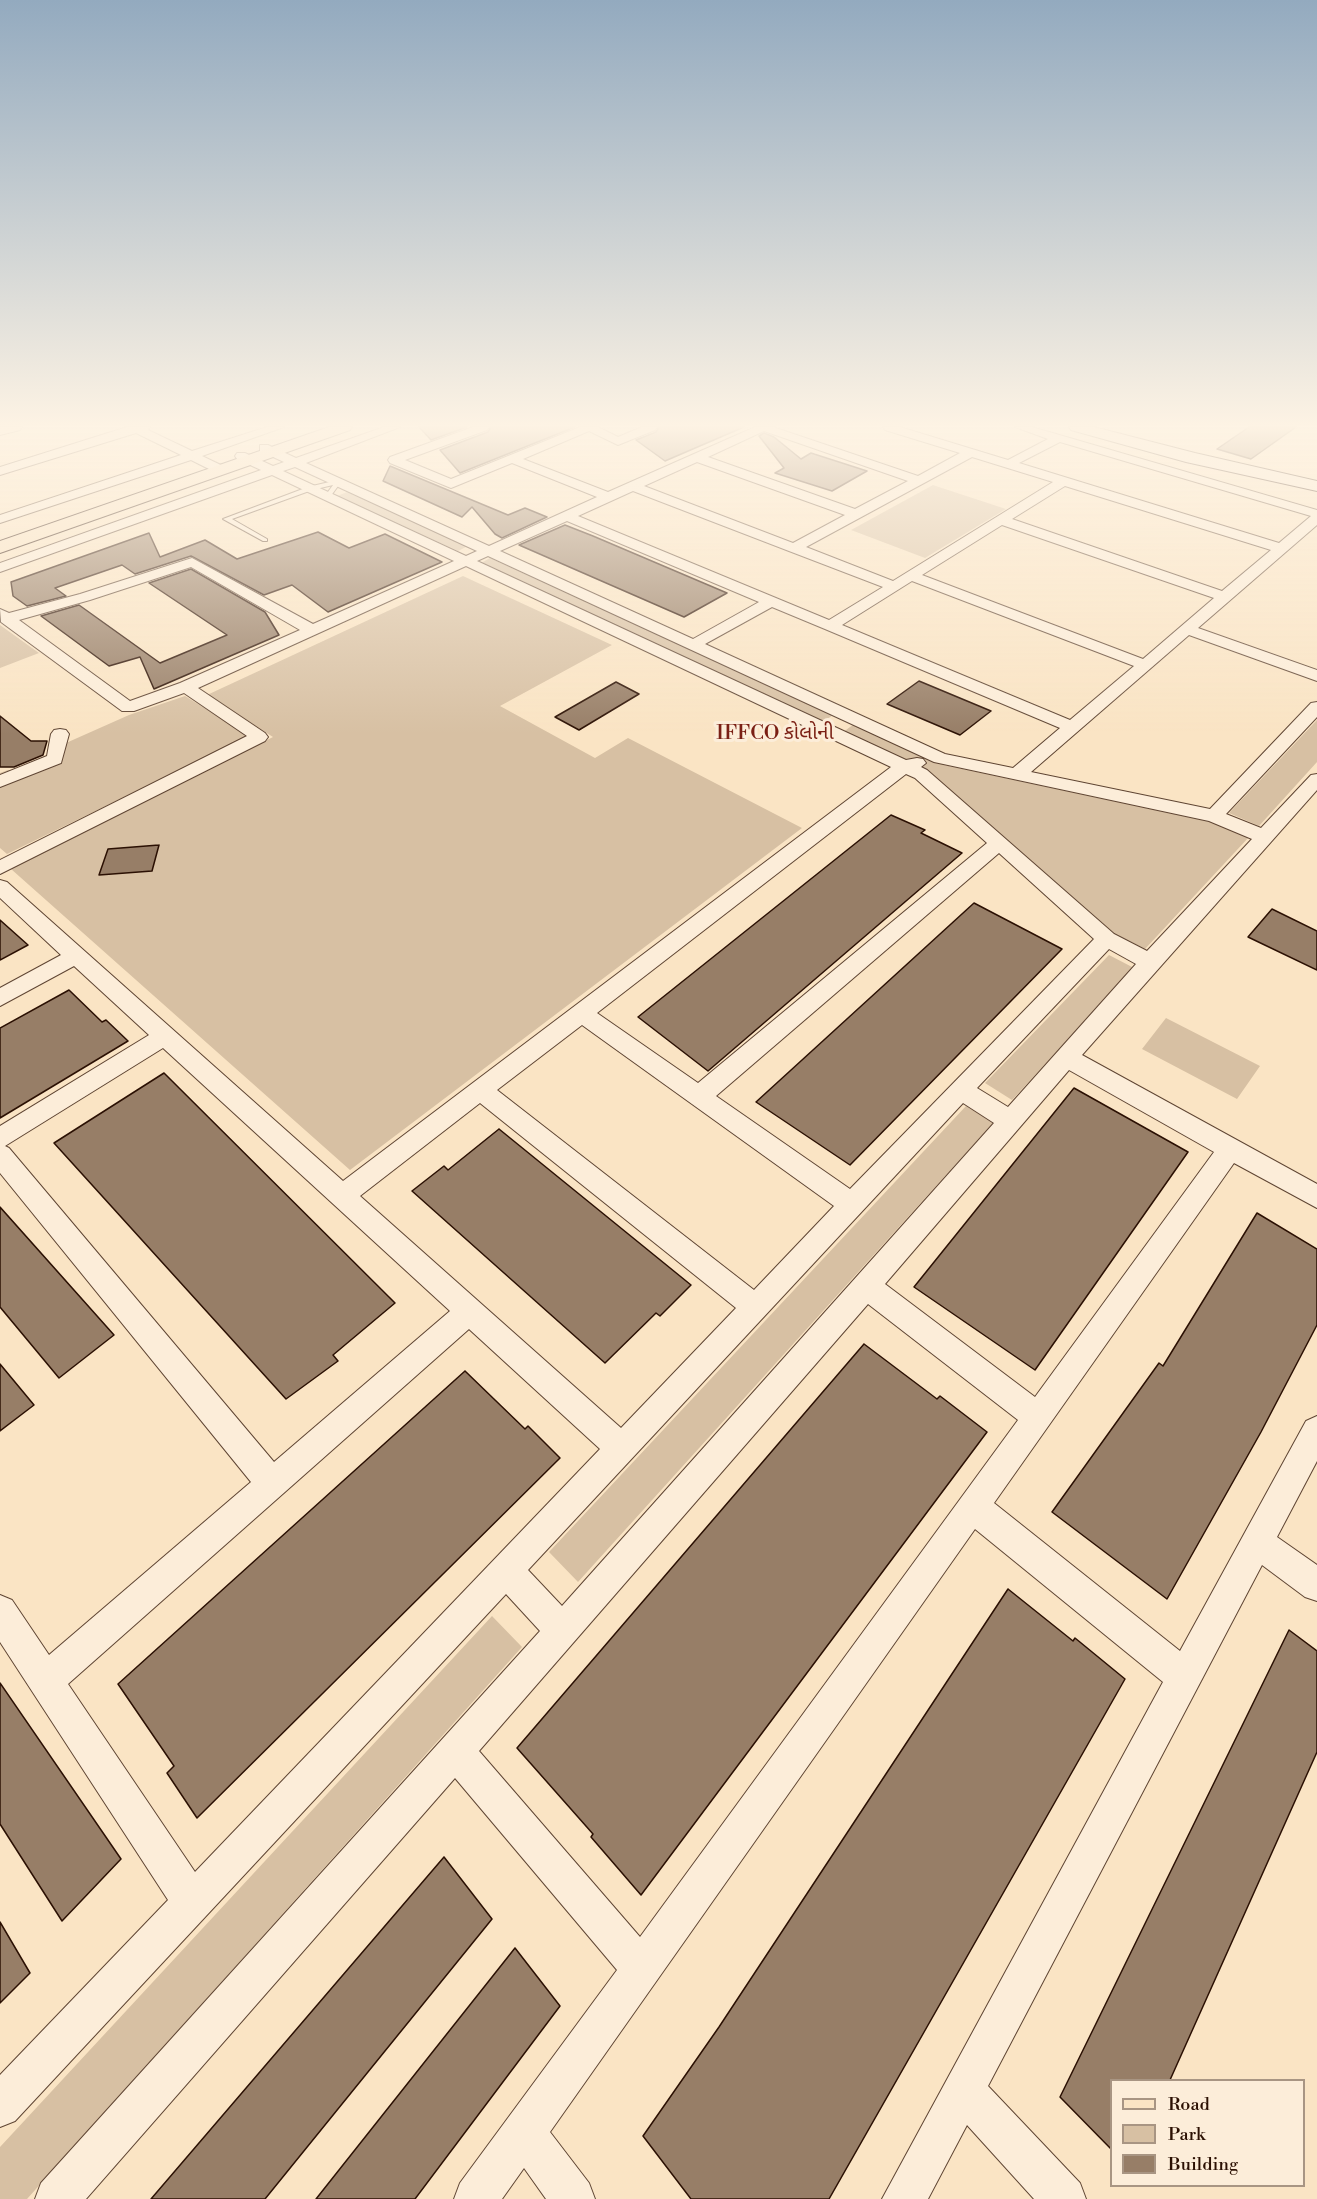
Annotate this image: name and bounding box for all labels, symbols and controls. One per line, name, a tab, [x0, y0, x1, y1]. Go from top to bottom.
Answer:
district label: IFFCO કોલોની	[716, 722, 834, 746]
legend	[1110, 2079, 1305, 2187]
text: Road	[1168, 2093, 1210, 2116]
text: Park	[1168, 2123, 1205, 2146]
text: Building	[1168, 2153, 1238, 2176]

